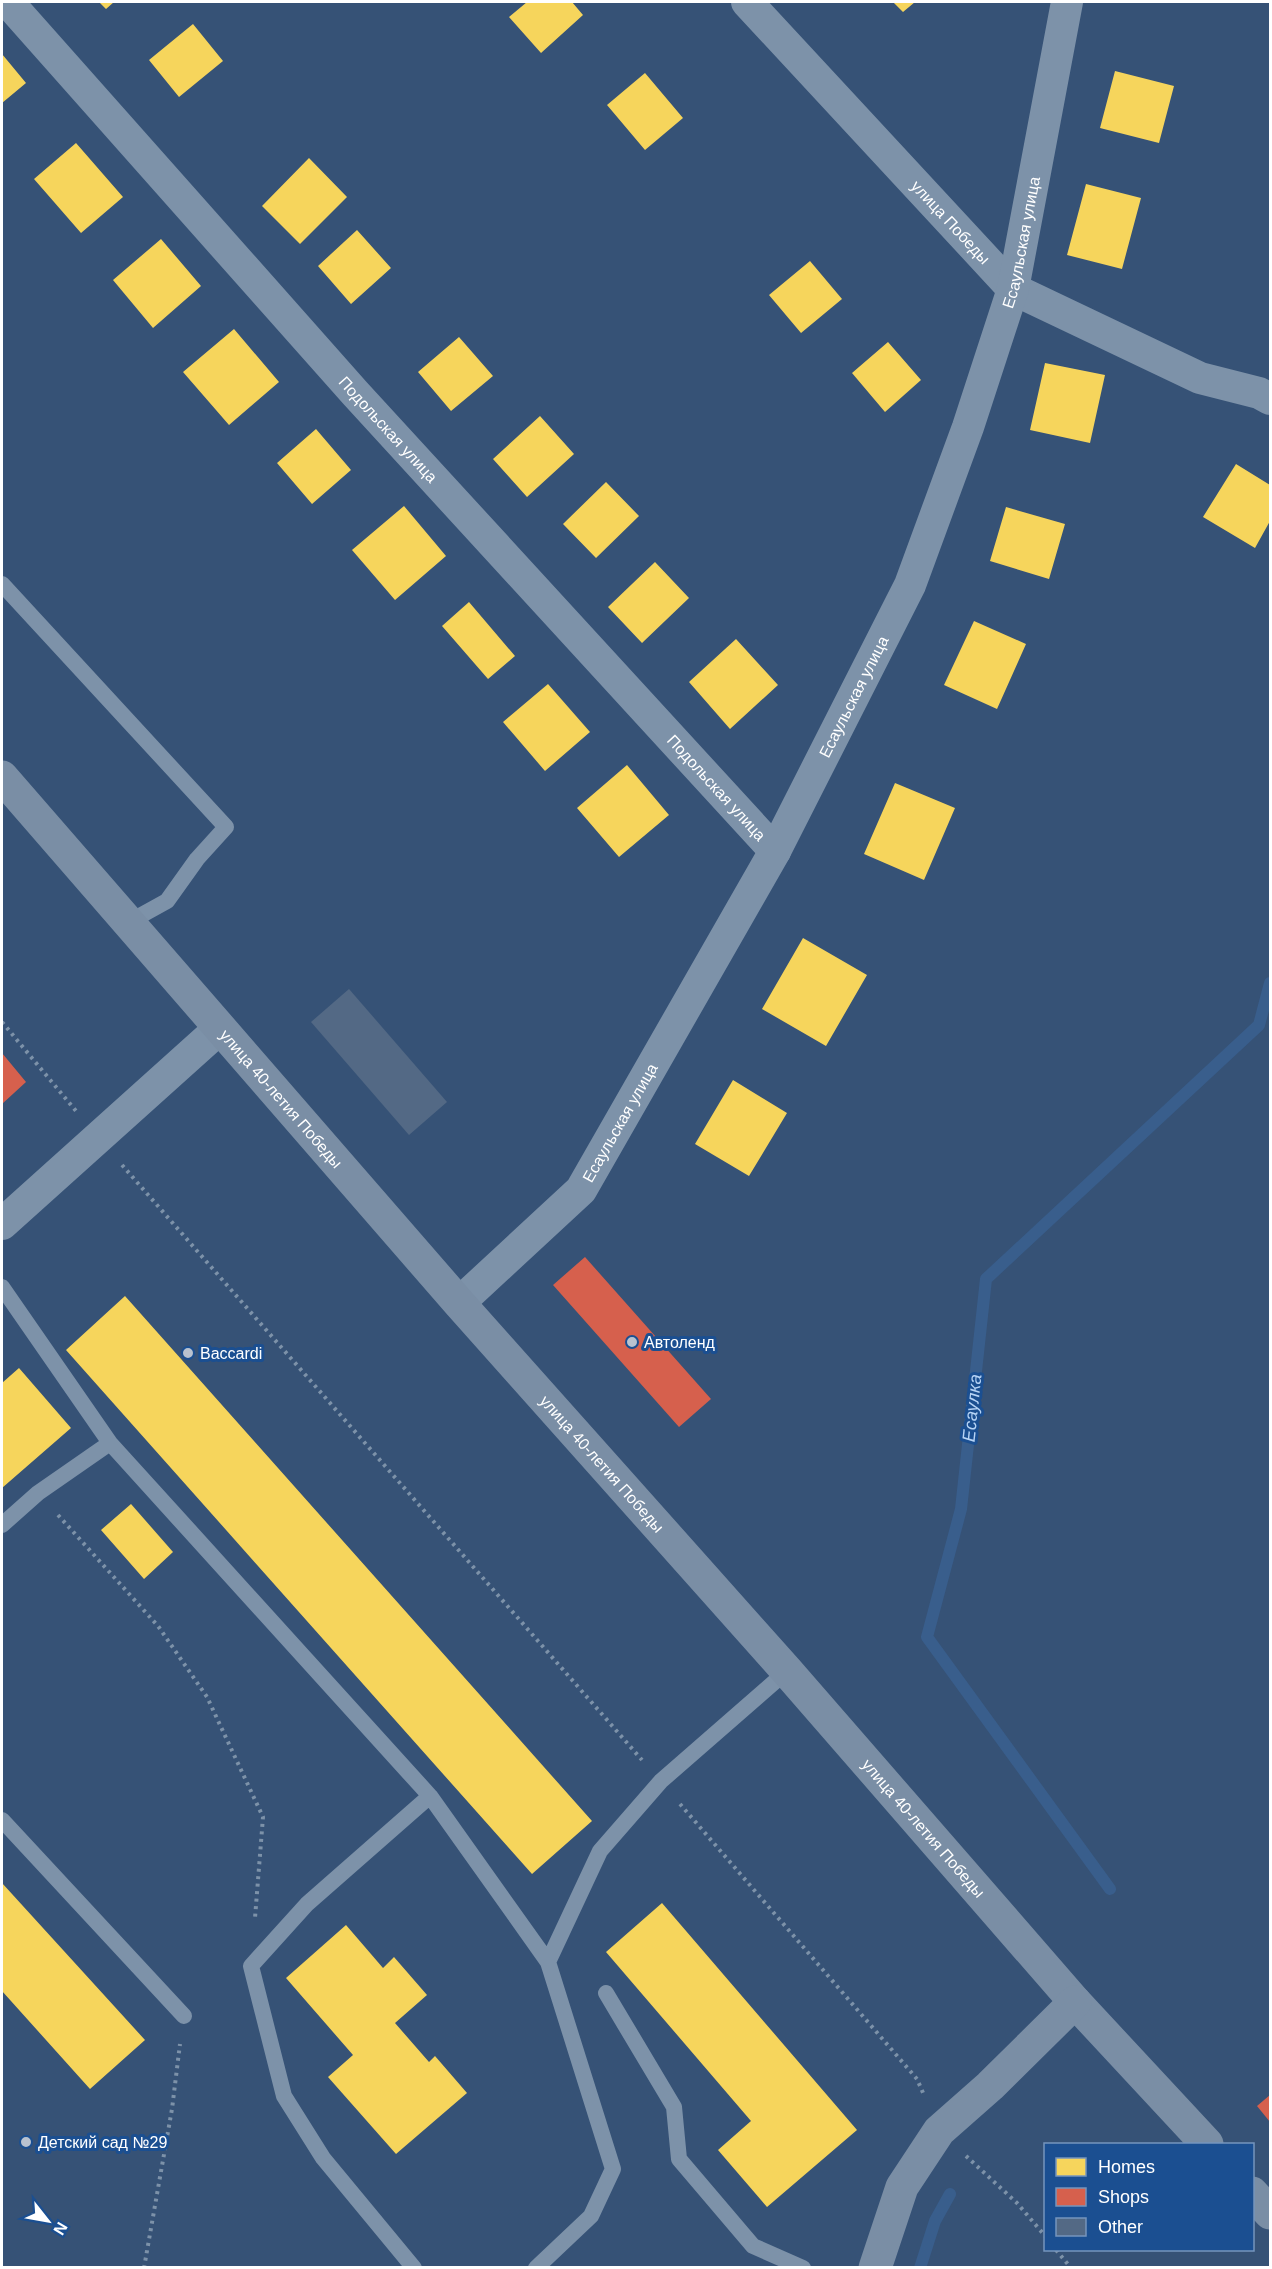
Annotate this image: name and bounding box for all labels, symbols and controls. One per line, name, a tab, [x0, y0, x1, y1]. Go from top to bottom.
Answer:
street label: Есаульская улица	[999, 175, 1043, 310]
street label: улица Победы	[908, 177, 994, 267]
street label: Подольская улица	[336, 373, 441, 486]
street label: Есаульская улица	[815, 633, 891, 760]
street label: Подольская улица	[664, 731, 769, 844]
street label: улица 40-летия Победы	[217, 1026, 346, 1171]
street label: Есаульская улица	[579, 1060, 660, 1185]
place label: Автоленд	[644, 1334, 716, 1351]
marker: Автоленд	[625, 1335, 639, 1349]
place label: Baccardi	[200, 1345, 262, 1362]
marker: Baccardi	[181, 1346, 195, 1360]
water label: Есаулка	[959, 1373, 985, 1443]
street label: улица 40-летия Победы	[537, 1392, 668, 1536]
street label: улица 40-летия Победы	[859, 1756, 988, 1901]
place label: Детский сад №29	[38, 2134, 167, 2151]
marker: Детский сад №29	[19, 2135, 33, 2149]
legend	[1044, 2143, 1254, 2251]
text: Homes	[1098, 2157, 1155, 2177]
text: Shops	[1098, 2187, 1149, 2207]
north arrow	[18, 2191, 78, 2251]
text: Other	[1098, 2217, 1143, 2237]
text: N	[50, 2219, 71, 2238]

